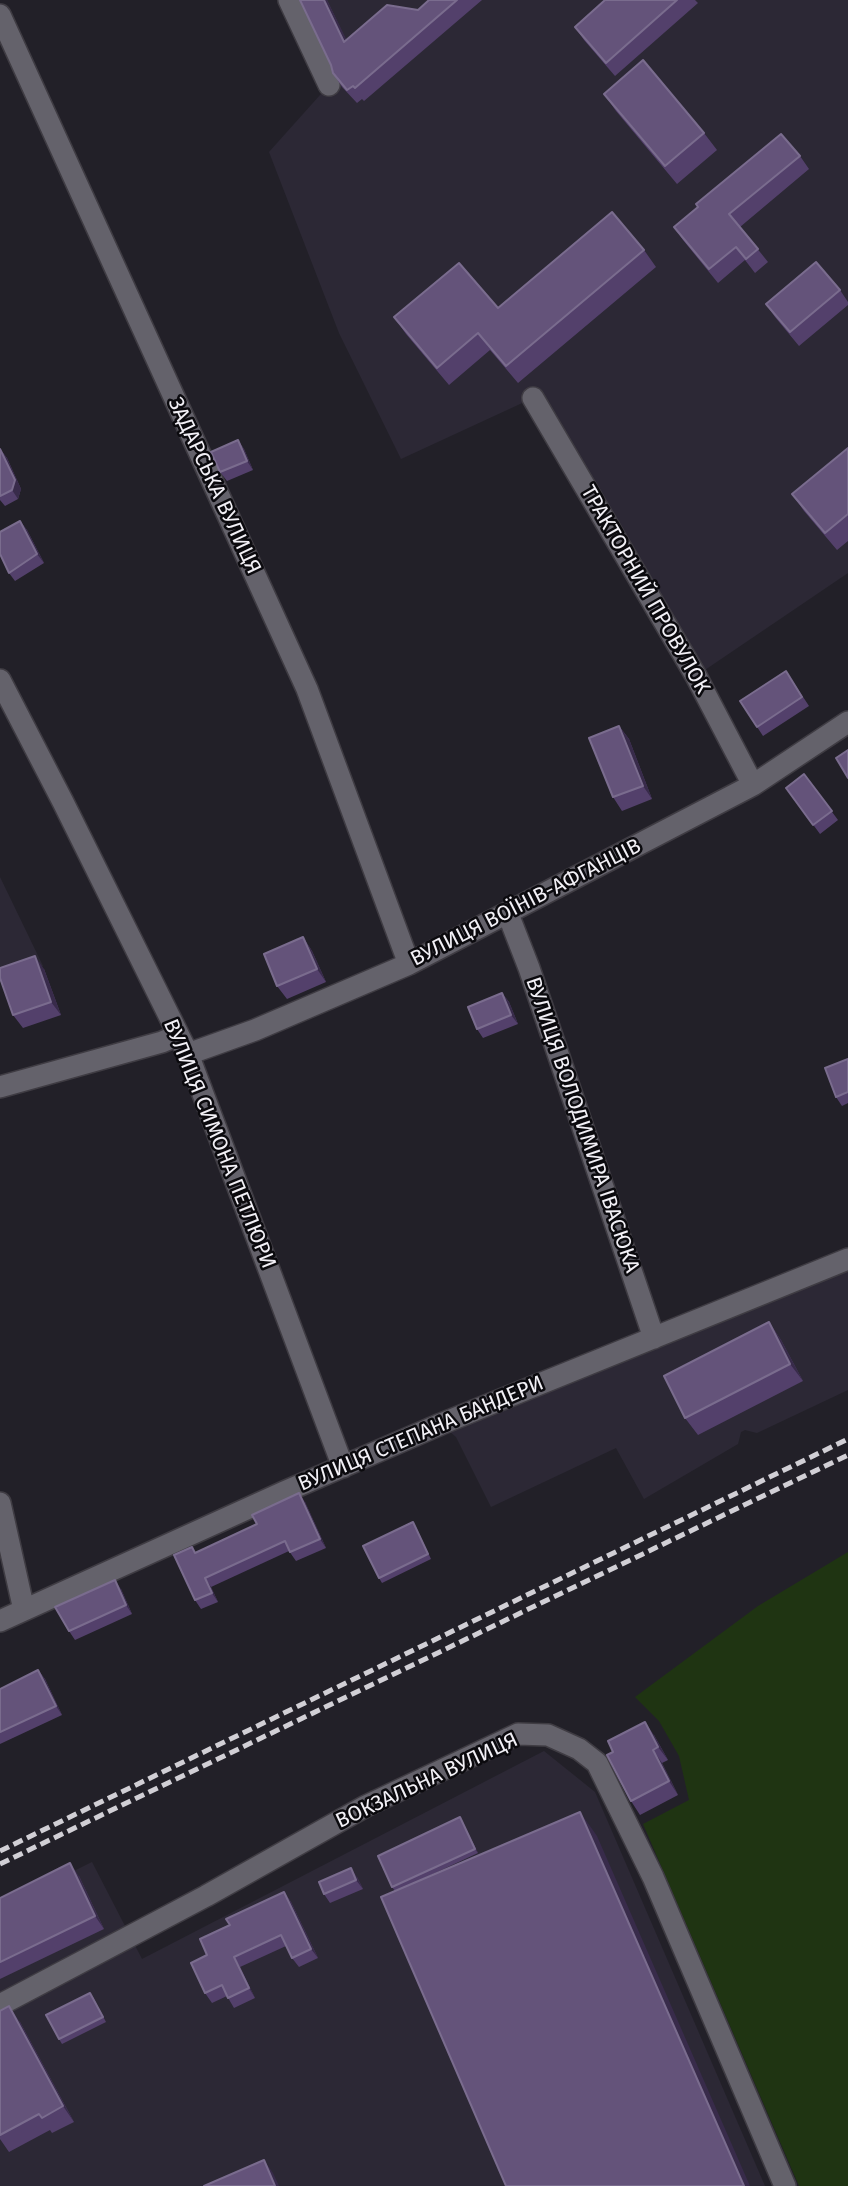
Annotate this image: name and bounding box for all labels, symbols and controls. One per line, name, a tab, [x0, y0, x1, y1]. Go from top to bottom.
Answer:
street label: ЗАДАРСЬКА ВУЛИЦЯ	[162, 394, 266, 578]
street label: ТРАКТОРНИЙ ПРОВУЛОК	[575, 481, 715, 699]
street label: ВУЛИЦЯ ВОЇНІВ-АФГАНЦІВ	[406, 834, 646, 972]
street label: ВУЛИЦЯ ВОЛОДИМИРА ІВАСЮКА	[520, 974, 644, 1276]
street label: ВУЛИЦЯ СИМОНА ПЕТЛЮРИ	[157, 1016, 281, 1272]
street label: ВУЛИЦЯ СТЕПАНА БАНДЕРИ	[294, 1371, 548, 1497]
street label: ВОКЗАЛЬНА ВУЛИЦЯ	[332, 1728, 522, 1834]

